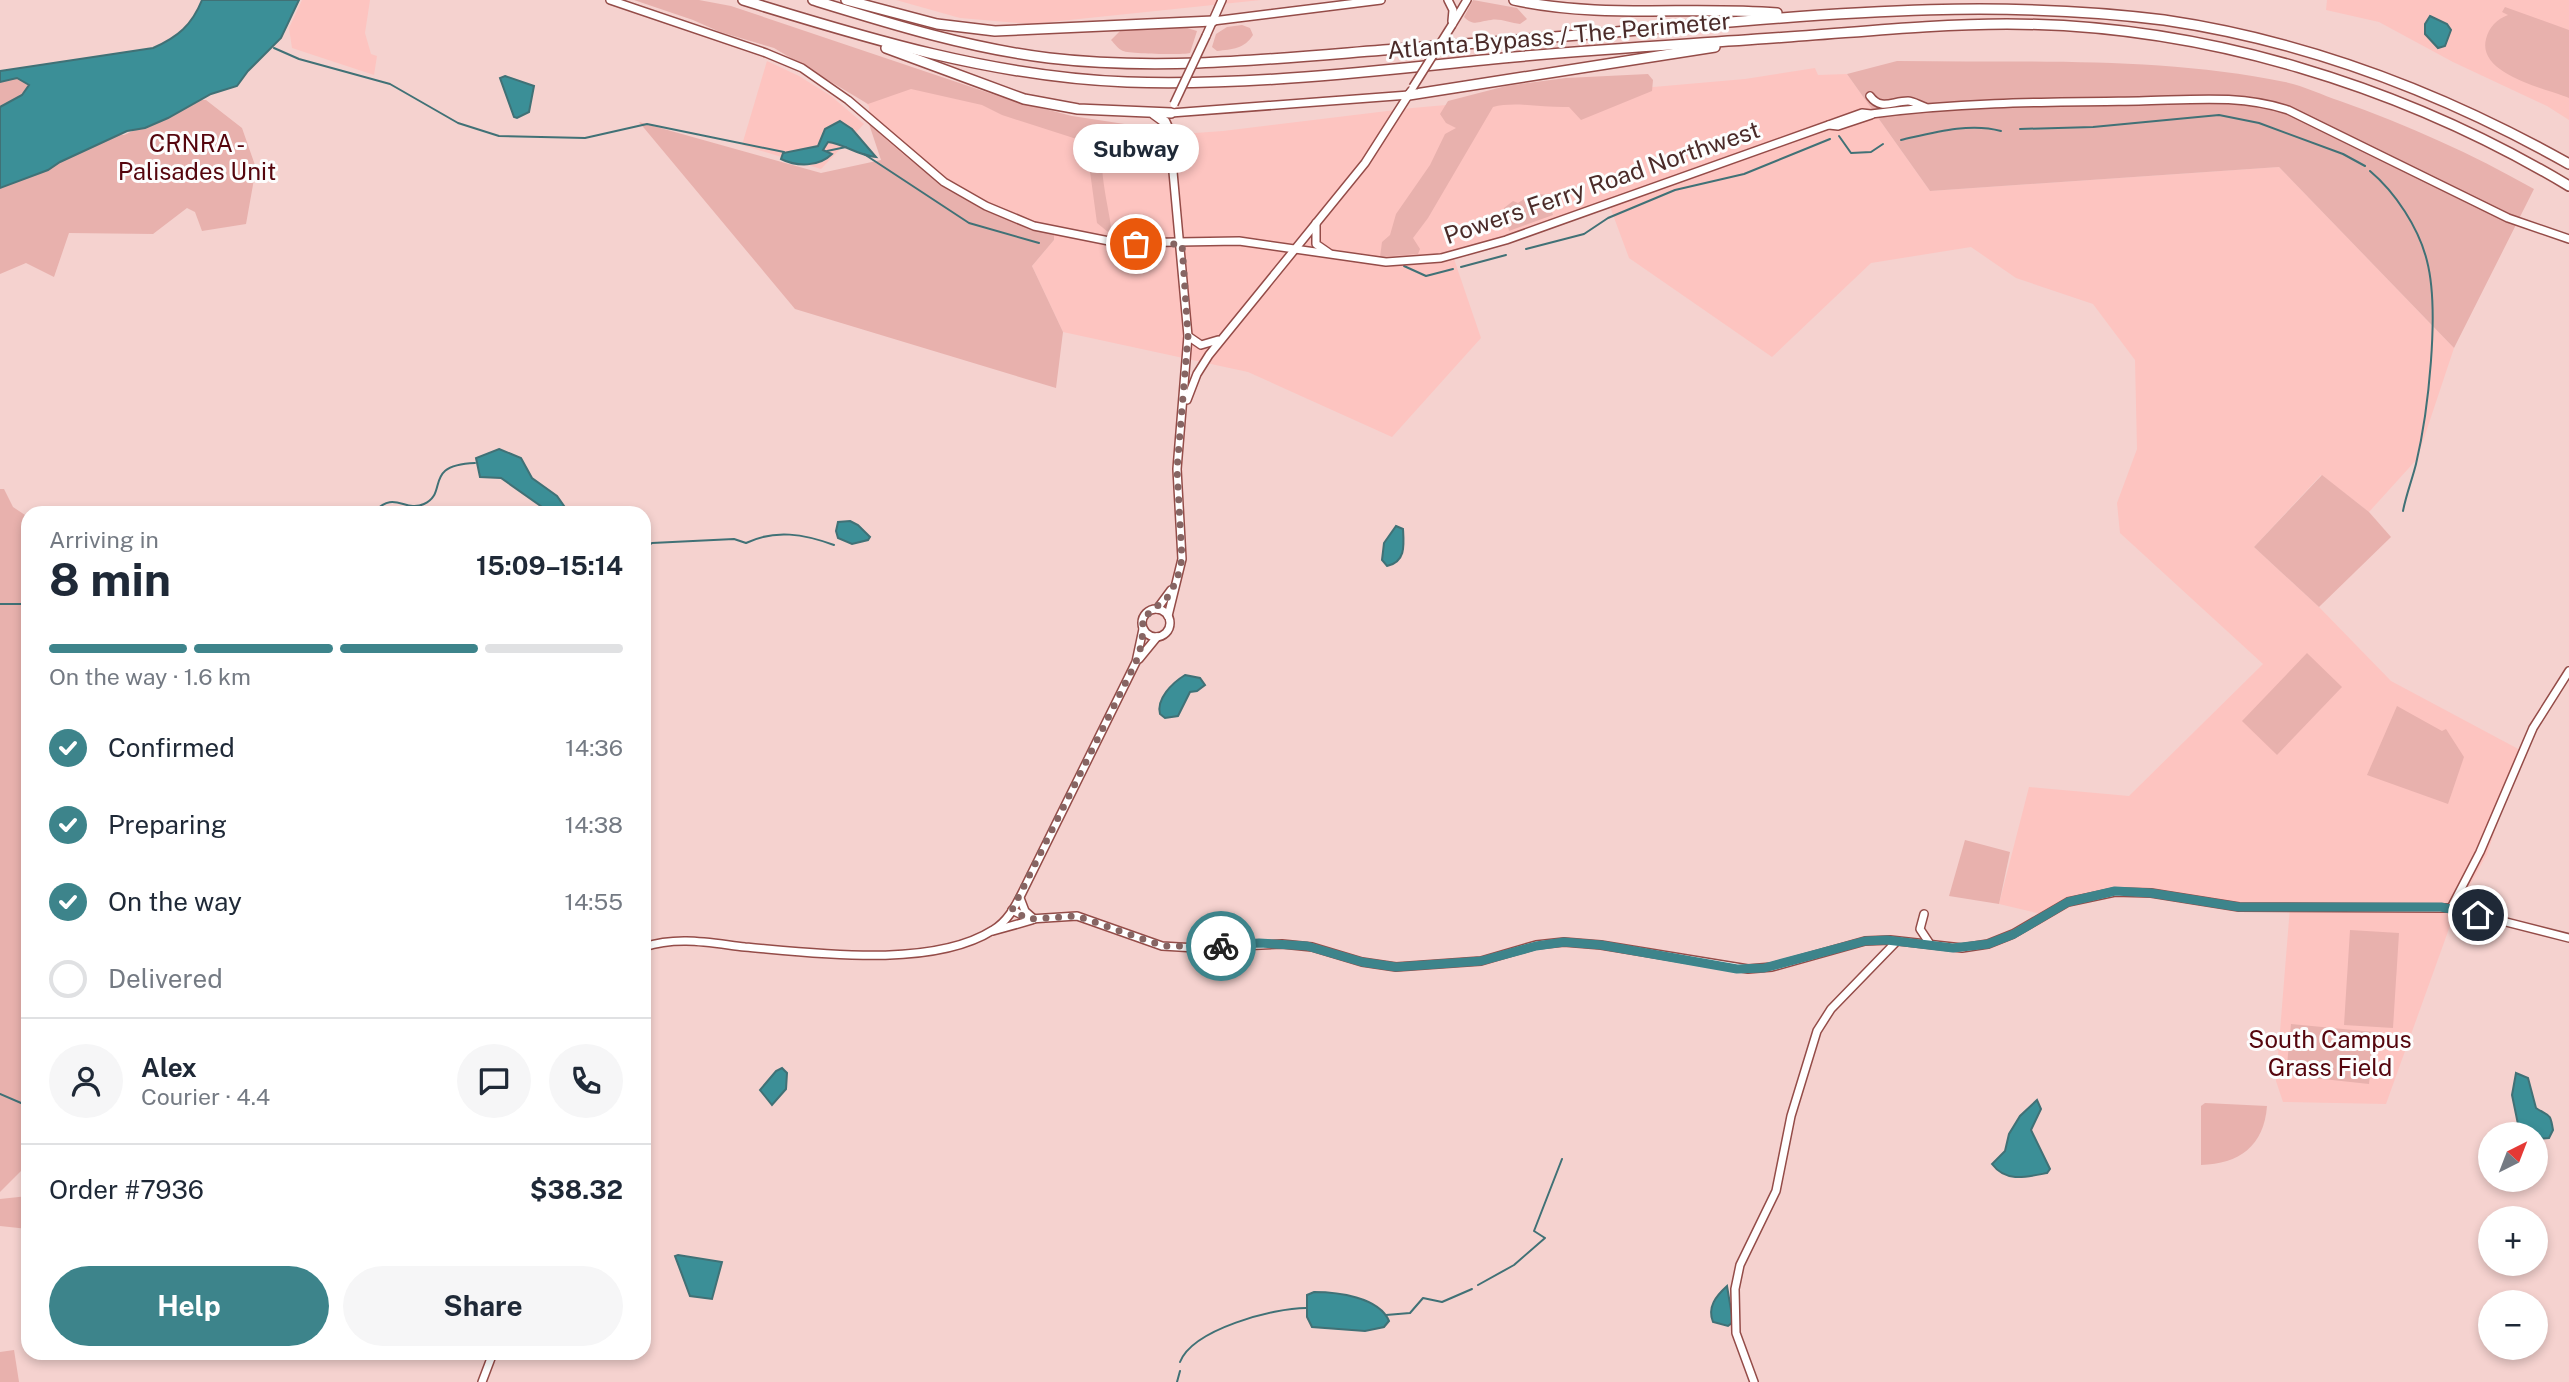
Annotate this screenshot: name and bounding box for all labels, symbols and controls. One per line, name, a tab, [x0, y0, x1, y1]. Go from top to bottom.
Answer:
street label: Atlanta Bypass / The Perimeter	[1386, 6, 1732, 64]
street label: Powers Ferry Road Northwest	[1440, 115, 1763, 249]
callout: Subway	[1073, 125, 1199, 174]
park label: CRNRA - Palisades Unit	[118, 129, 276, 185]
text: Subway	[1093, 135, 1179, 162]
pin	[1106, 214, 1166, 274]
icon: bag	[1117, 225, 1155, 263]
text: Arriving in	[49, 526, 159, 553]
text: 15:09–15:14	[476, 550, 623, 581]
text: 8 min	[49, 552, 171, 606]
text: On the way · 1.6 km	[49, 663, 251, 690]
icon: check	[49, 729, 87, 767]
text: Confirmed	[108, 732, 235, 763]
text: 14:36	[565, 734, 623, 761]
icon: check	[49, 806, 87, 844]
text: Preparing	[108, 809, 227, 840]
text: 14:38	[565, 811, 623, 838]
icon: check	[49, 883, 87, 921]
pin	[2448, 885, 2508, 945]
text: On the way	[108, 886, 242, 917]
text: 14:55	[565, 888, 623, 915]
icon: home	[2459, 896, 2497, 934]
courier	[1186, 911, 1256, 981]
icon: bike	[1202, 927, 1240, 965]
text: Delivered	[108, 963, 223, 994]
park label: South Campus Grass Field	[2248, 1025, 2412, 1081]
button: person	[49, 1044, 123, 1118]
button: chat	[457, 1044, 531, 1118]
button: phone	[549, 1044, 623, 1118]
text: Alex	[141, 1052, 197, 1083]
text: Courier · 4.4	[141, 1083, 270, 1110]
north arrow	[2478, 1122, 2548, 1192]
map controls	[2478, 1122, 2548, 1360]
text: Order #7936	[49, 1174, 204, 1205]
text: $38.32	[530, 1174, 623, 1205]
button: +	[2478, 1206, 2548, 1276]
button: Help	[49, 1266, 329, 1346]
button: Share	[343, 1266, 623, 1346]
button: −	[2478, 1290, 2548, 1360]

